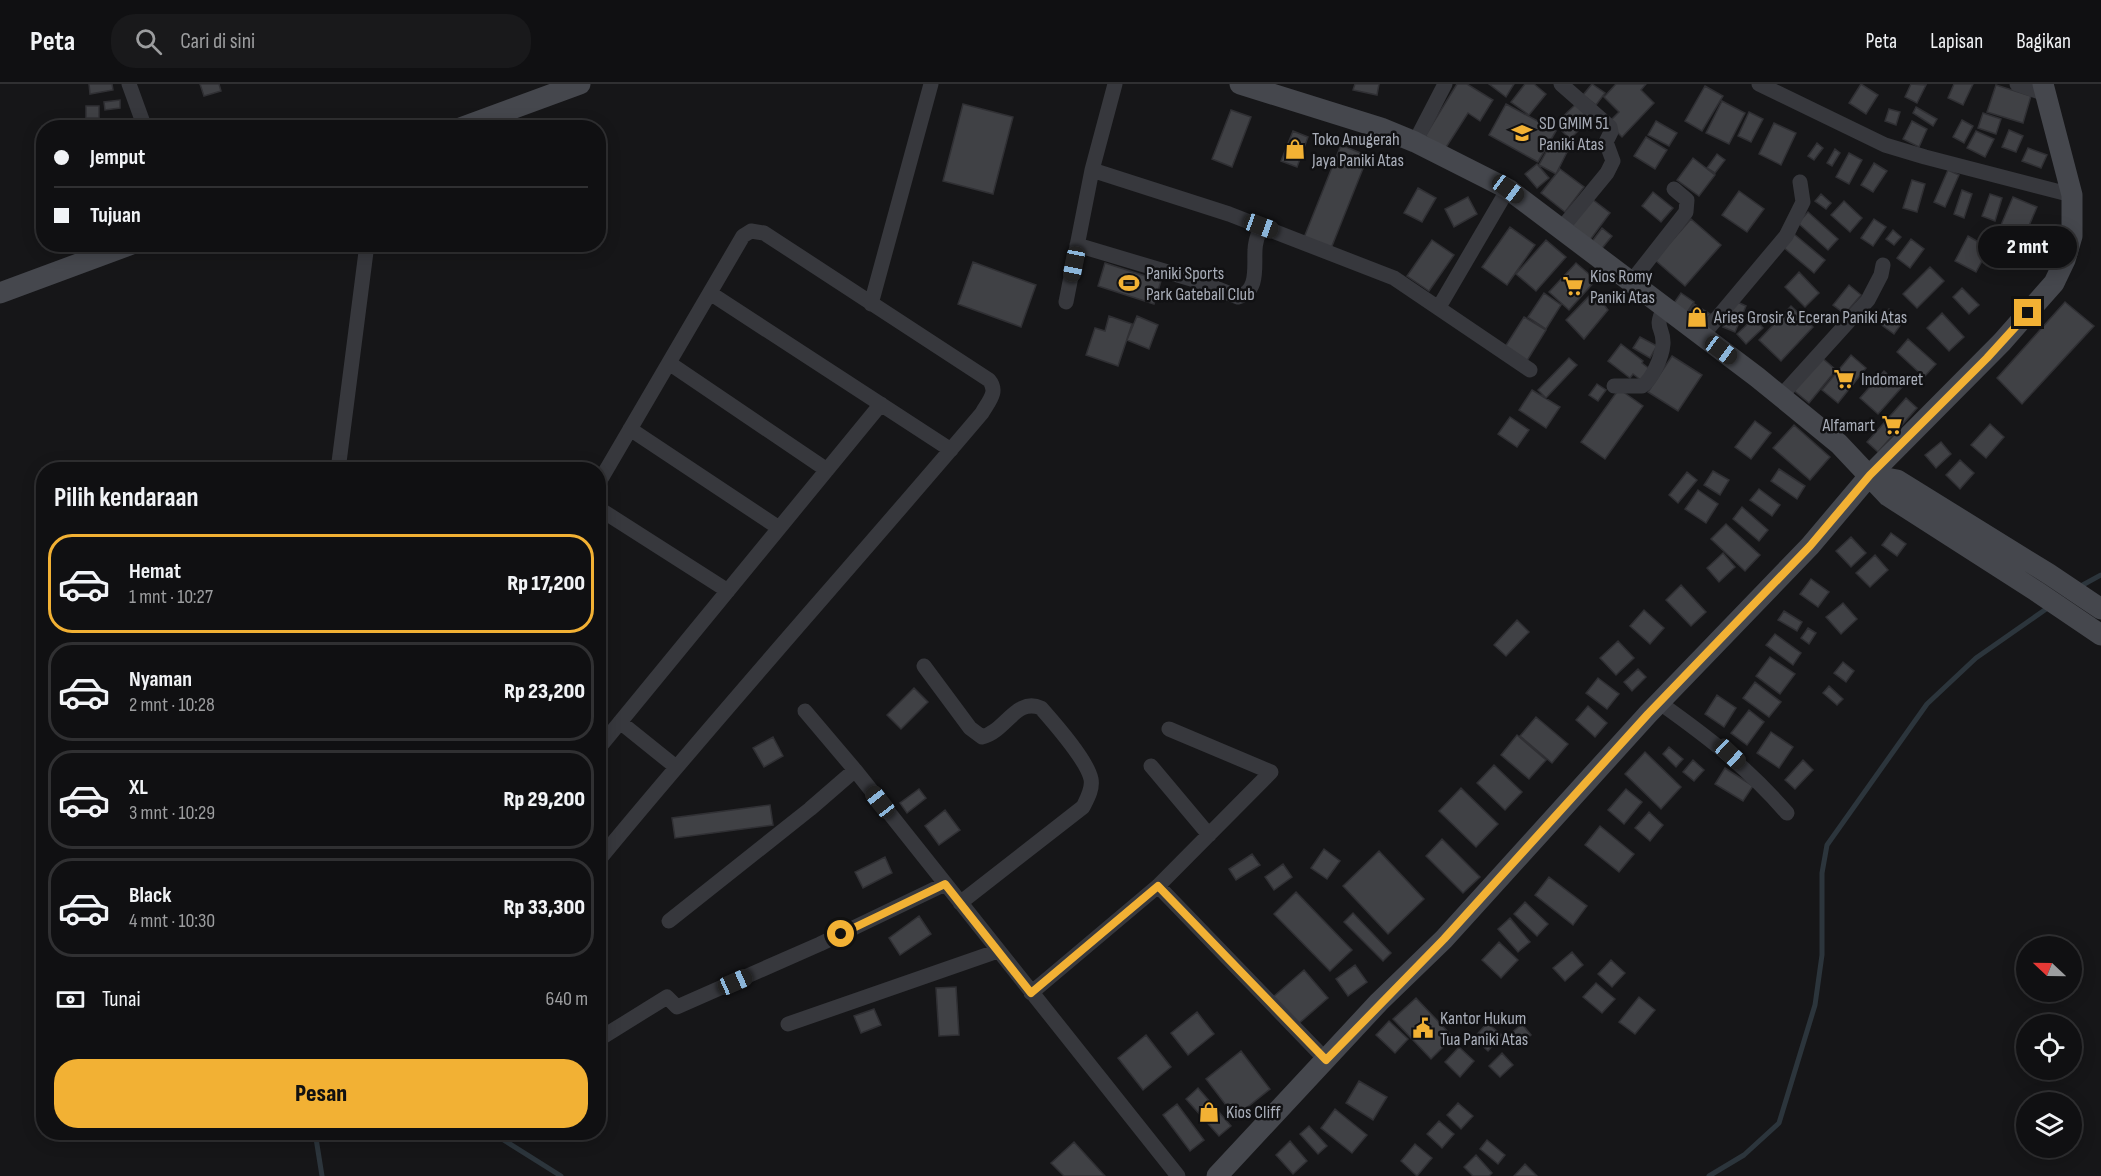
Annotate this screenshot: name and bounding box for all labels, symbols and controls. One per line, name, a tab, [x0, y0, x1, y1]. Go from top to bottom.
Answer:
search box	[111, 14, 531, 68]
text: Peta	[30, 25, 75, 58]
icon: search	[132, 25, 165, 58]
text: Cari di sini	[180, 28, 255, 55]
text: Peta	[1866, 29, 1897, 54]
text: Lapisan	[1930, 29, 1983, 54]
text: Bagikan	[2016, 29, 2071, 54]
place label: SD GMIM 51 Paniki Atas	[1539, 113, 1610, 155]
school or university icon: SD GMIM 51 Paniki Atas	[1510, 121, 1534, 145]
place label: Toko Anugerah Jaya Paniki Atas	[1311, 129, 1404, 171]
shop icon: Toko Anugerah Jaya Paniki Atas	[1283, 137, 1307, 161]
text: Jemput	[90, 144, 145, 171]
car	[1488, 171, 1528, 207]
text: Tujuan	[90, 202, 141, 229]
car	[1241, 211, 1281, 241]
callout: 2 mnt	[1978, 226, 2078, 268]
text: 2 mnt	[2007, 235, 2048, 259]
car	[1062, 245, 1086, 283]
place label: Paniki Sports Park Gateball Club	[1146, 263, 1255, 305]
place label: Kios Romy Paniki Atas	[1590, 266, 1655, 308]
sports icon: Paniki Sports Park Gateball Club	[1117, 271, 1141, 295]
supermarket icon: Kios Romy Paniki Atas	[1561, 274, 1585, 298]
route end	[2014, 299, 2041, 326]
shop icon: Aries Grosir & Eceran Paniki Atas	[1685, 305, 1709, 329]
place label: Aries Grosir & Eceran Paniki Atas	[1713, 307, 1907, 328]
car	[1701, 332, 1741, 368]
supermarket icon: Indomaret	[1832, 367, 1856, 391]
place label: Indomaret	[1861, 369, 1924, 390]
supermarket icon: Alfamart	[1880, 413, 1904, 437]
place label: Alfamart	[1821, 415, 1876, 436]
text: Pilih kendaraan	[54, 482, 199, 514]
icon: car	[57, 557, 111, 611]
text: Hemat	[129, 558, 181, 585]
text: Rp 17,200	[507, 570, 585, 597]
text: 1 mnt · 10:27	[129, 585, 213, 609]
icon: car	[57, 665, 111, 719]
text: Nyaman	[129, 666, 192, 693]
text: Rp 23,200	[504, 678, 585, 705]
text: 2 mnt · 10:28	[129, 693, 215, 717]
car	[1711, 735, 1749, 773]
icon: car	[57, 773, 111, 827]
text: XL	[129, 774, 148, 801]
car	[862, 782, 898, 822]
text: Rp 29,200	[503, 786, 585, 813]
text: 3 mnt · 10:29	[129, 801, 215, 825]
icon: car	[57, 881, 111, 935]
text: Black	[129, 882, 171, 909]
text: Rp 33,300	[503, 894, 585, 921]
text: 4 mnt · 10:30	[129, 909, 215, 933]
route start	[827, 920, 854, 947]
north arrow	[2016, 936, 2082, 1002]
map controls	[2016, 936, 2082, 1158]
car	[715, 966, 755, 998]
icon: cash	[54, 983, 87, 1016]
text: Tunai	[102, 986, 141, 1013]
text: 640 m	[546, 987, 588, 1011]
place label: Kantor Hukum Tua Paniki Atas	[1440, 1008, 1528, 1050]
button: locate	[2016, 1014, 2082, 1080]
public building icon: Kantor Hukum Tua Paniki Atas	[1411, 1016, 1435, 1040]
button: Pesan	[54, 1059, 588, 1128]
button: layers	[2016, 1092, 2082, 1158]
shop icon: Kios Cliff	[1197, 1100, 1221, 1124]
place label: Kios Cliff	[1226, 1102, 1281, 1123]

